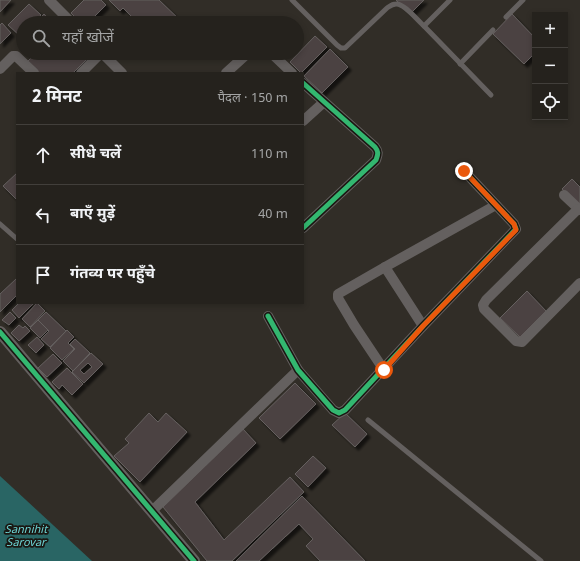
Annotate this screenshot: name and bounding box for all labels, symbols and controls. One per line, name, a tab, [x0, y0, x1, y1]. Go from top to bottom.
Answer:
map controls	[532, 12, 568, 120]
button: +	[532, 12, 568, 48]
search box	[16, 16, 304, 60]
icon: search	[30, 27, 52, 49]
text: यहाँ खोजें	[62, 29, 114, 48]
button: −	[532, 48, 568, 84]
button: locate	[532, 84, 568, 120]
text: 2 मिनट	[32, 87, 82, 109]
text: पैदल · 150 m	[218, 90, 288, 107]
icon: ahead	[32, 144, 54, 166]
text: सीधे चलें	[70, 145, 121, 164]
text: 110 m	[251, 146, 288, 163]
route end	[455, 162, 473, 180]
icon: left	[32, 204, 54, 226]
text: बाएँ मुड़ें	[70, 205, 115, 224]
text: 40 m	[258, 206, 288, 223]
icon: arrive	[32, 264, 54, 286]
text: गंतव्य पर पहुँचे	[70, 265, 155, 284]
route start	[375, 361, 393, 379]
water label: Sannihit Sarovar	[5, 523, 49, 550]

